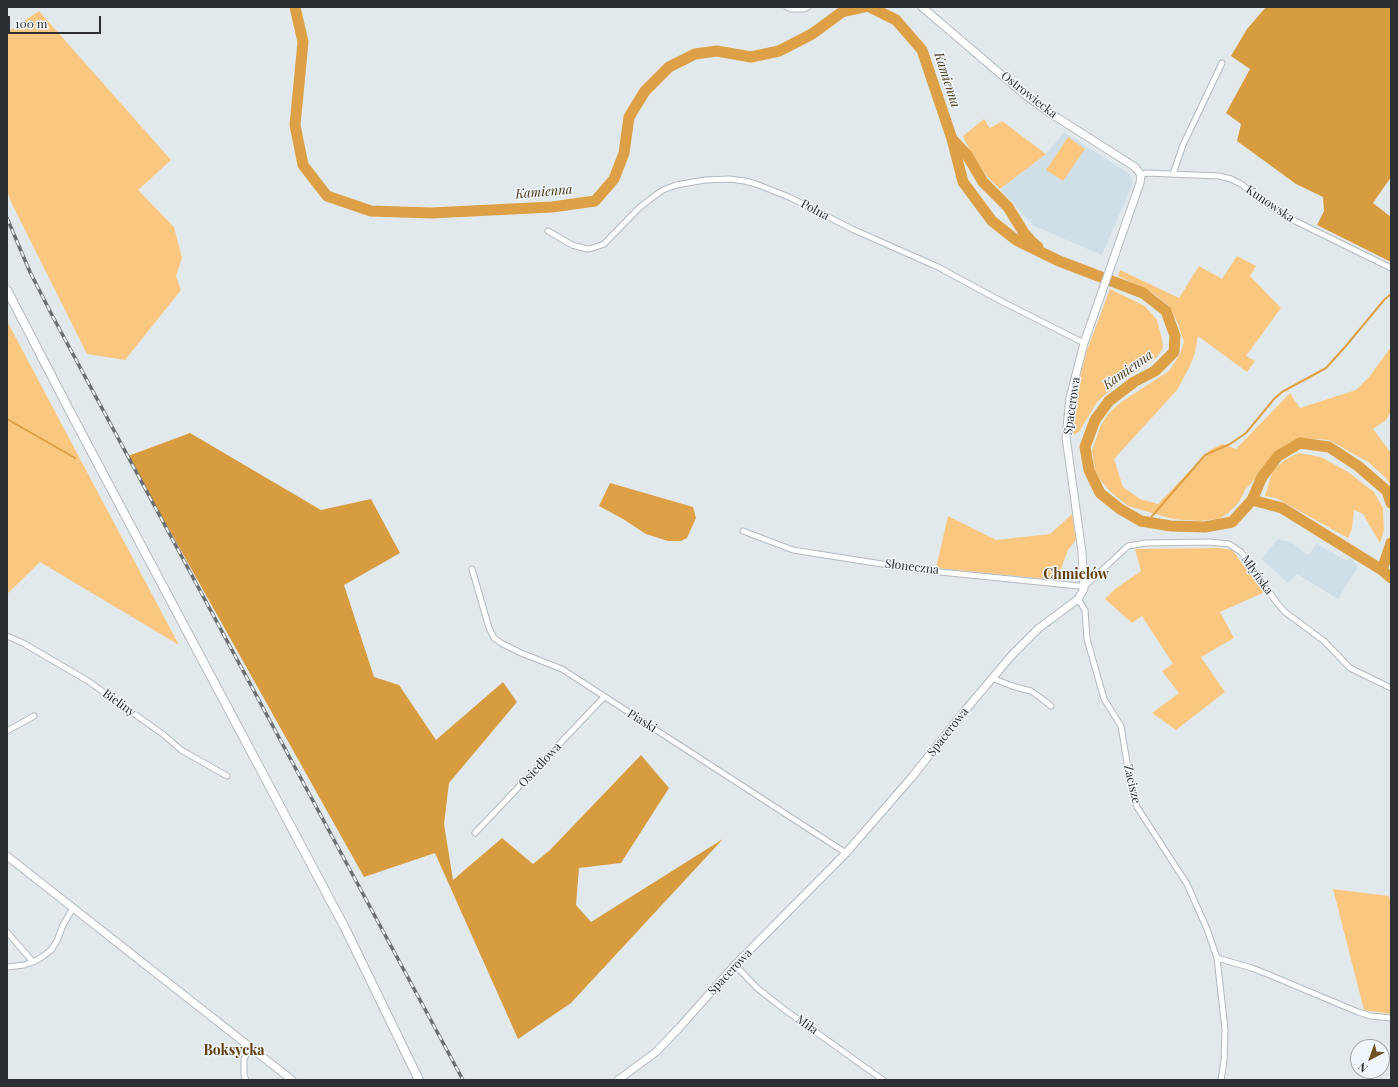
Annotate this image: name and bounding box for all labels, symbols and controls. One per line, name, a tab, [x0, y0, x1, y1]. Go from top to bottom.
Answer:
scale bar	[10, 8, 103, 34]
text: 100 m	[15, 15, 47, 31]
water label: Kamienna	[931, 50, 963, 110]
street label: Ostrowiecka	[998, 69, 1060, 121]
water label: Kamienna	[515, 182, 573, 202]
street label: Kunowska	[1243, 183, 1297, 225]
street label: Polna	[798, 197, 832, 223]
water label: Kamienna	[1100, 347, 1156, 393]
street label: Spacerowa	[1061, 376, 1083, 436]
street label: Młyńska	[1238, 553, 1276, 597]
street label: Słoneczna	[884, 557, 940, 577]
district label: Chmielów	[1043, 567, 1109, 583]
street label: Bieliny	[100, 686, 138, 720]
street label: Spacerowa	[924, 705, 972, 759]
street label: Piaski	[625, 706, 659, 736]
street label: Osiedlowa	[516, 740, 564, 790]
street label: Zacisze	[1121, 763, 1143, 805]
street label: Spacerowa	[705, 946, 755, 998]
street label: Miła	[793, 1012, 821, 1038]
north arrow	[1350, 1039, 1390, 1079]
district label: Boksycka	[203, 1043, 265, 1059]
text: N	[1355, 1059, 1370, 1076]

